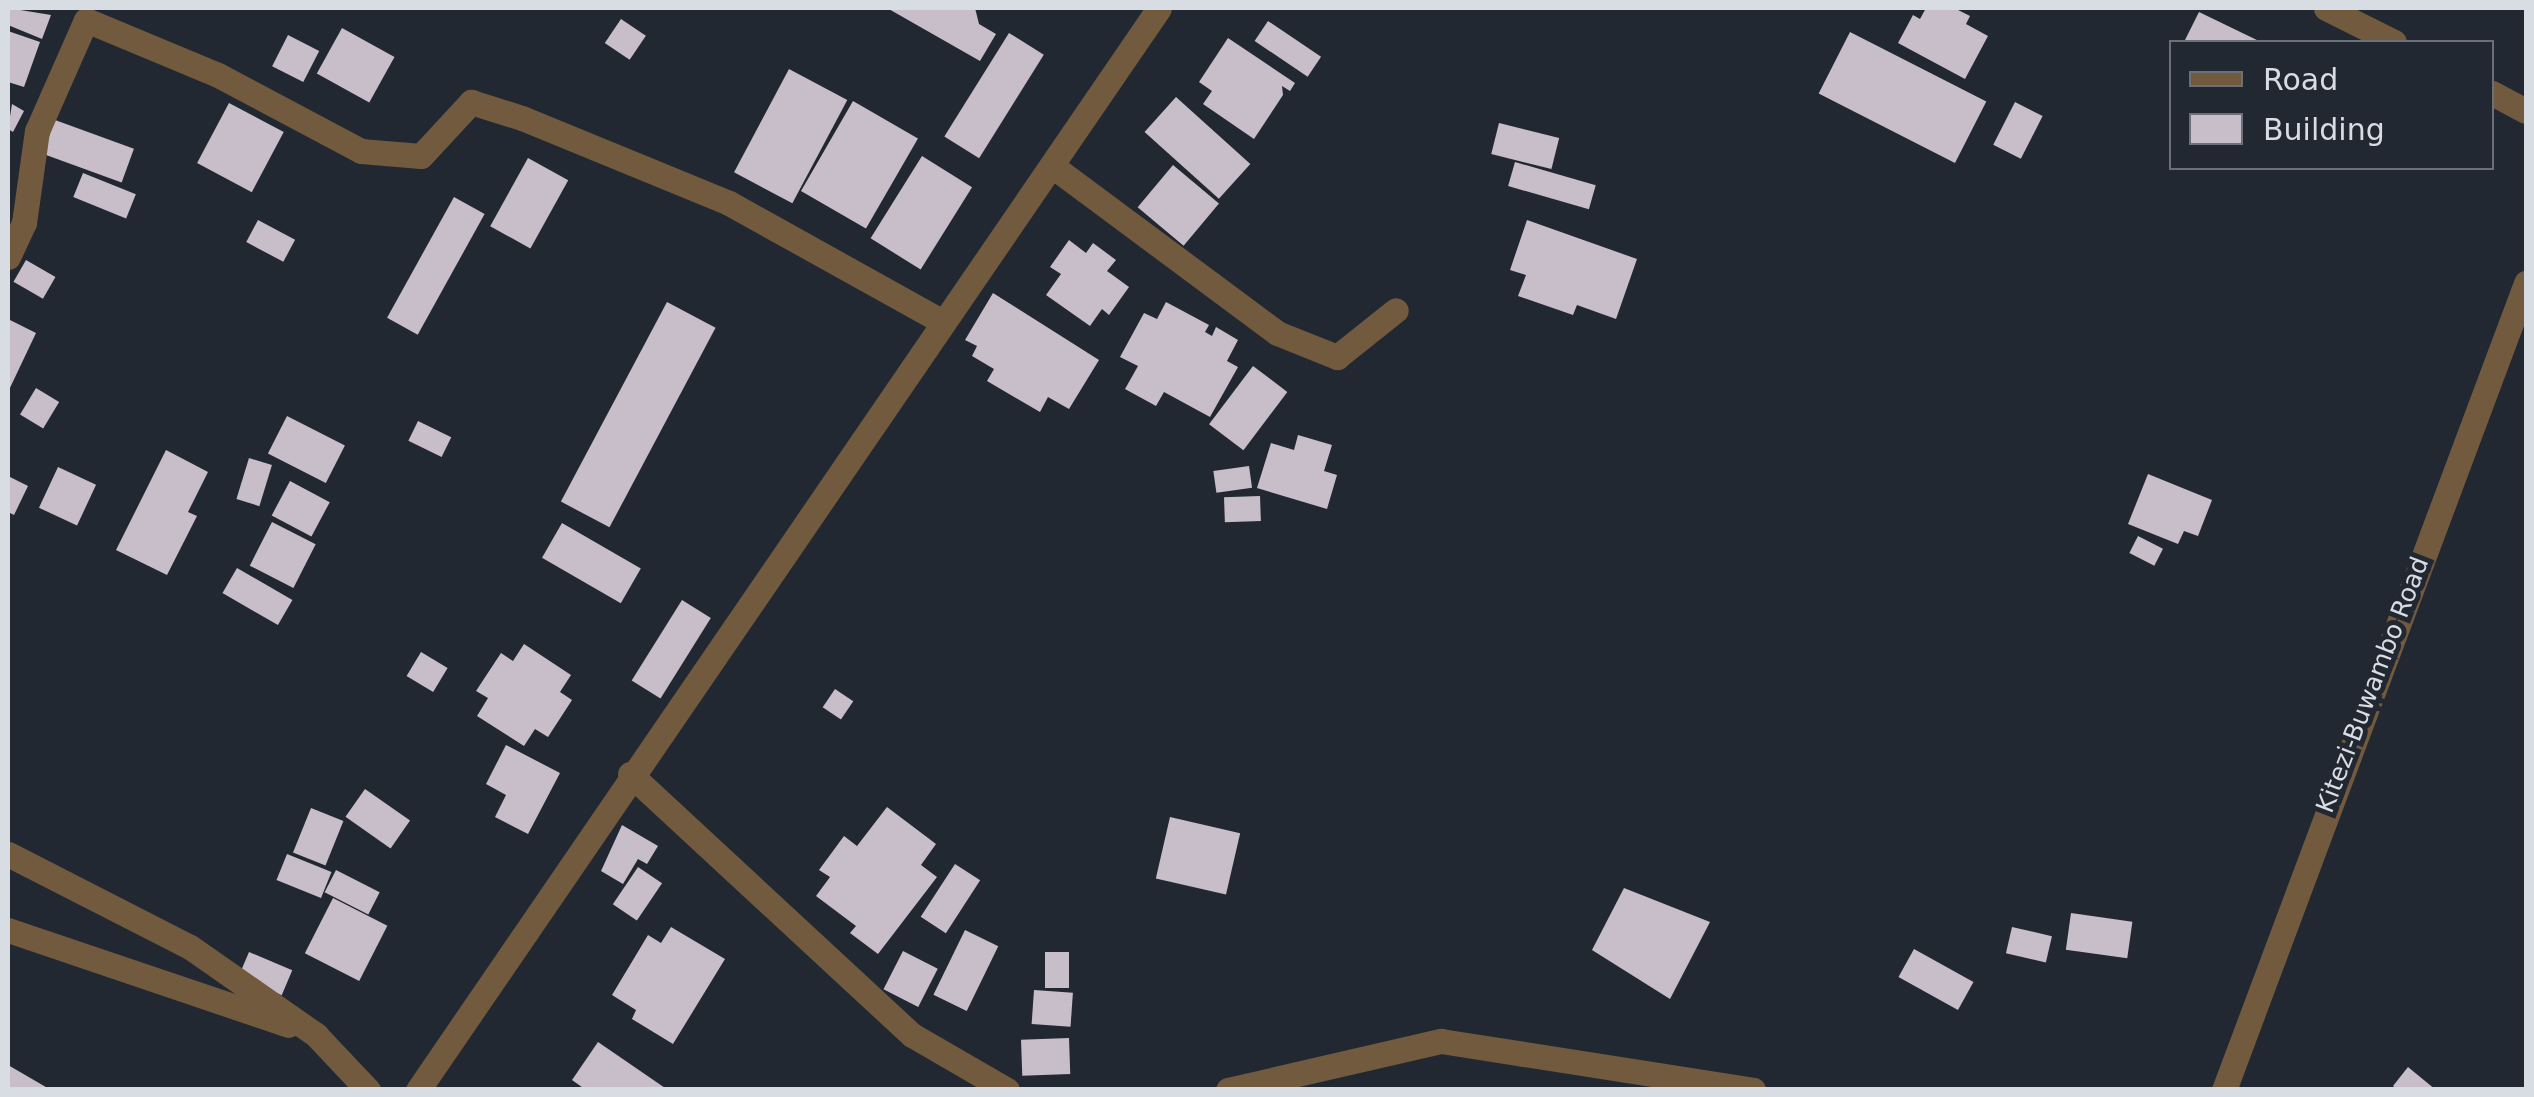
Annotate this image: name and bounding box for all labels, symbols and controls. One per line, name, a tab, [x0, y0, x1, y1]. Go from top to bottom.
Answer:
legend	[2169, 40, 2494, 170]
text: Road	[2263, 62, 2338, 97]
text: Building	[2263, 112, 2385, 147]
street label: Kitezi-Buwambo Road	[2310, 553, 2436, 817]

